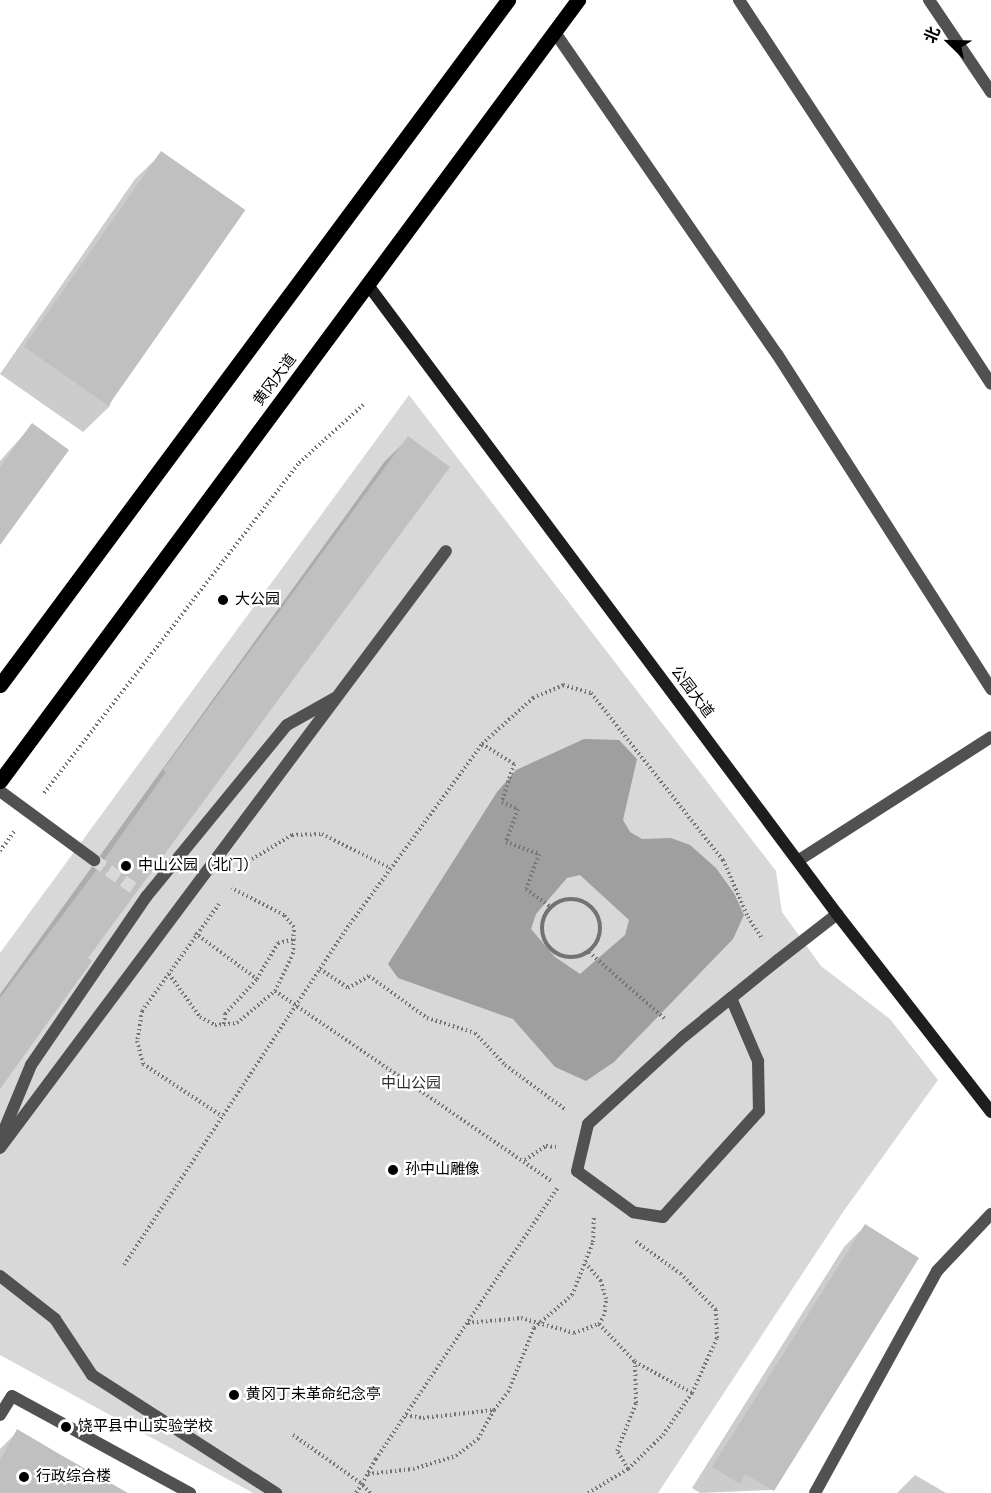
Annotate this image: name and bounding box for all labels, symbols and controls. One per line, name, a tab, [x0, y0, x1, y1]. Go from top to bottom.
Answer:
north arrow	[919, 12, 979, 72]
text: 北	[920, 24, 944, 46]
street label: 黄冈大道	[250, 351, 300, 409]
place label: 大公园	[235, 591, 280, 609]
marker: 大公园	[216, 593, 230, 607]
street label: 公园大道	[667, 663, 717, 721]
place label: 中山公园（北门）	[138, 857, 258, 875]
marker: 中山公园（北门）	[119, 859, 133, 873]
park label: 中山公园	[381, 1075, 441, 1093]
place label: 孙中山雕像	[405, 1161, 480, 1179]
marker: 孙中山雕像	[386, 1163, 400, 1177]
place label: 黄冈丁未革命纪念亭	[246, 1386, 381, 1404]
marker: 黄冈丁未革命纪念亭	[227, 1388, 241, 1402]
place label: 饶平县中山实验学校	[78, 1418, 213, 1436]
marker: 饶平县中山实验学校	[59, 1420, 73, 1434]
place label: 行政综合楼	[36, 1468, 111, 1486]
marker: 行政综合楼	[17, 1470, 31, 1484]

